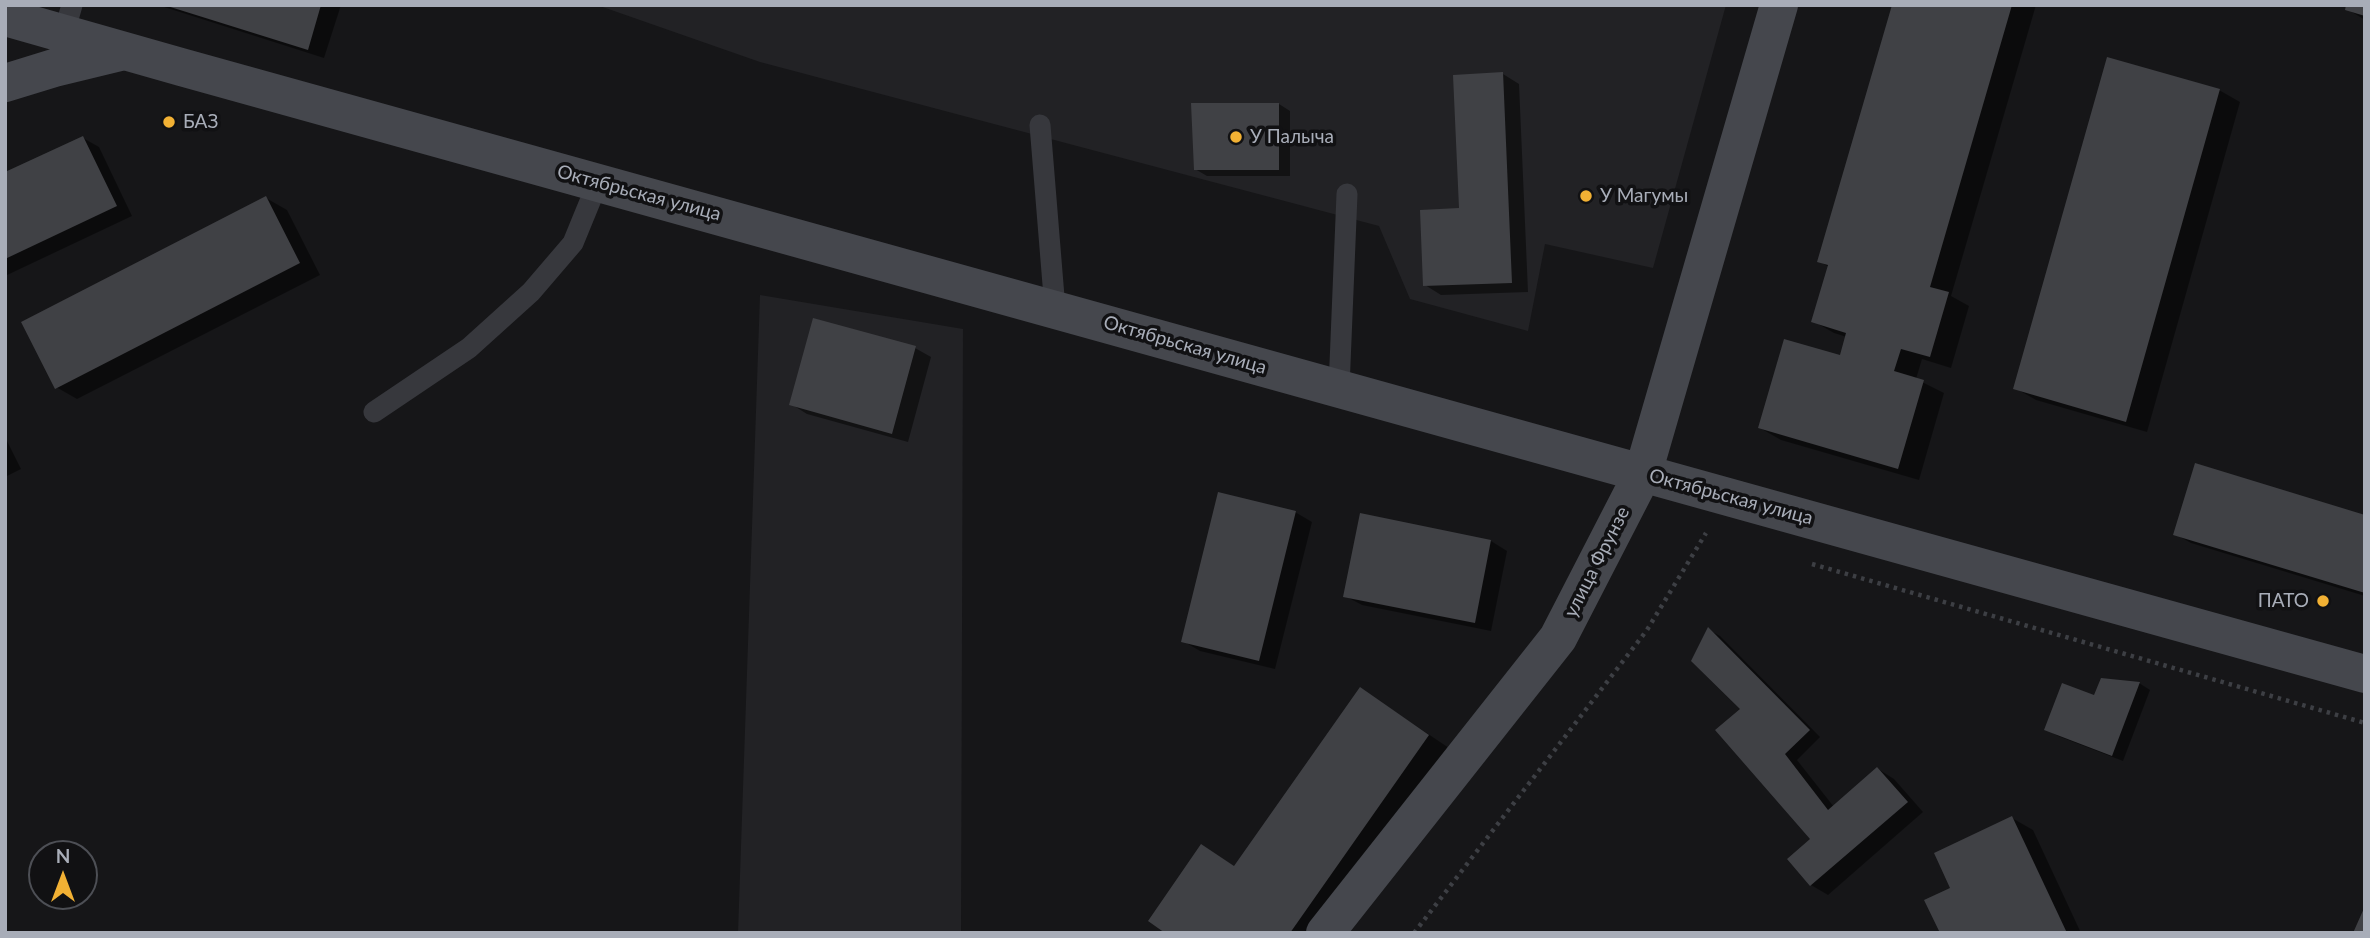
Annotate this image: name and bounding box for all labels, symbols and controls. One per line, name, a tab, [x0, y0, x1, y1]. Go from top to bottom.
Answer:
place label: БАЗ	[183, 111, 218, 133]
marker: БАЗ	[161, 114, 177, 130]
place label: У Палыча	[1250, 126, 1334, 148]
marker: У Палыча	[1228, 129, 1244, 145]
street label: Октябрьская улица	[555, 160, 723, 226]
place label: У Магумы	[1600, 185, 1688, 207]
marker: У Магумы	[1578, 188, 1594, 204]
street label: Октябрьская улица	[1101, 311, 1269, 379]
street label: Октябрьская улица	[1647, 464, 1815, 530]
street label: улица Фрунзе	[1559, 503, 1635, 621]
place label: ПАТО	[2258, 590, 2309, 612]
marker: ПАТО	[2315, 593, 2331, 609]
north arrow	[28, 840, 98, 910]
text: N	[56, 844, 70, 867]

